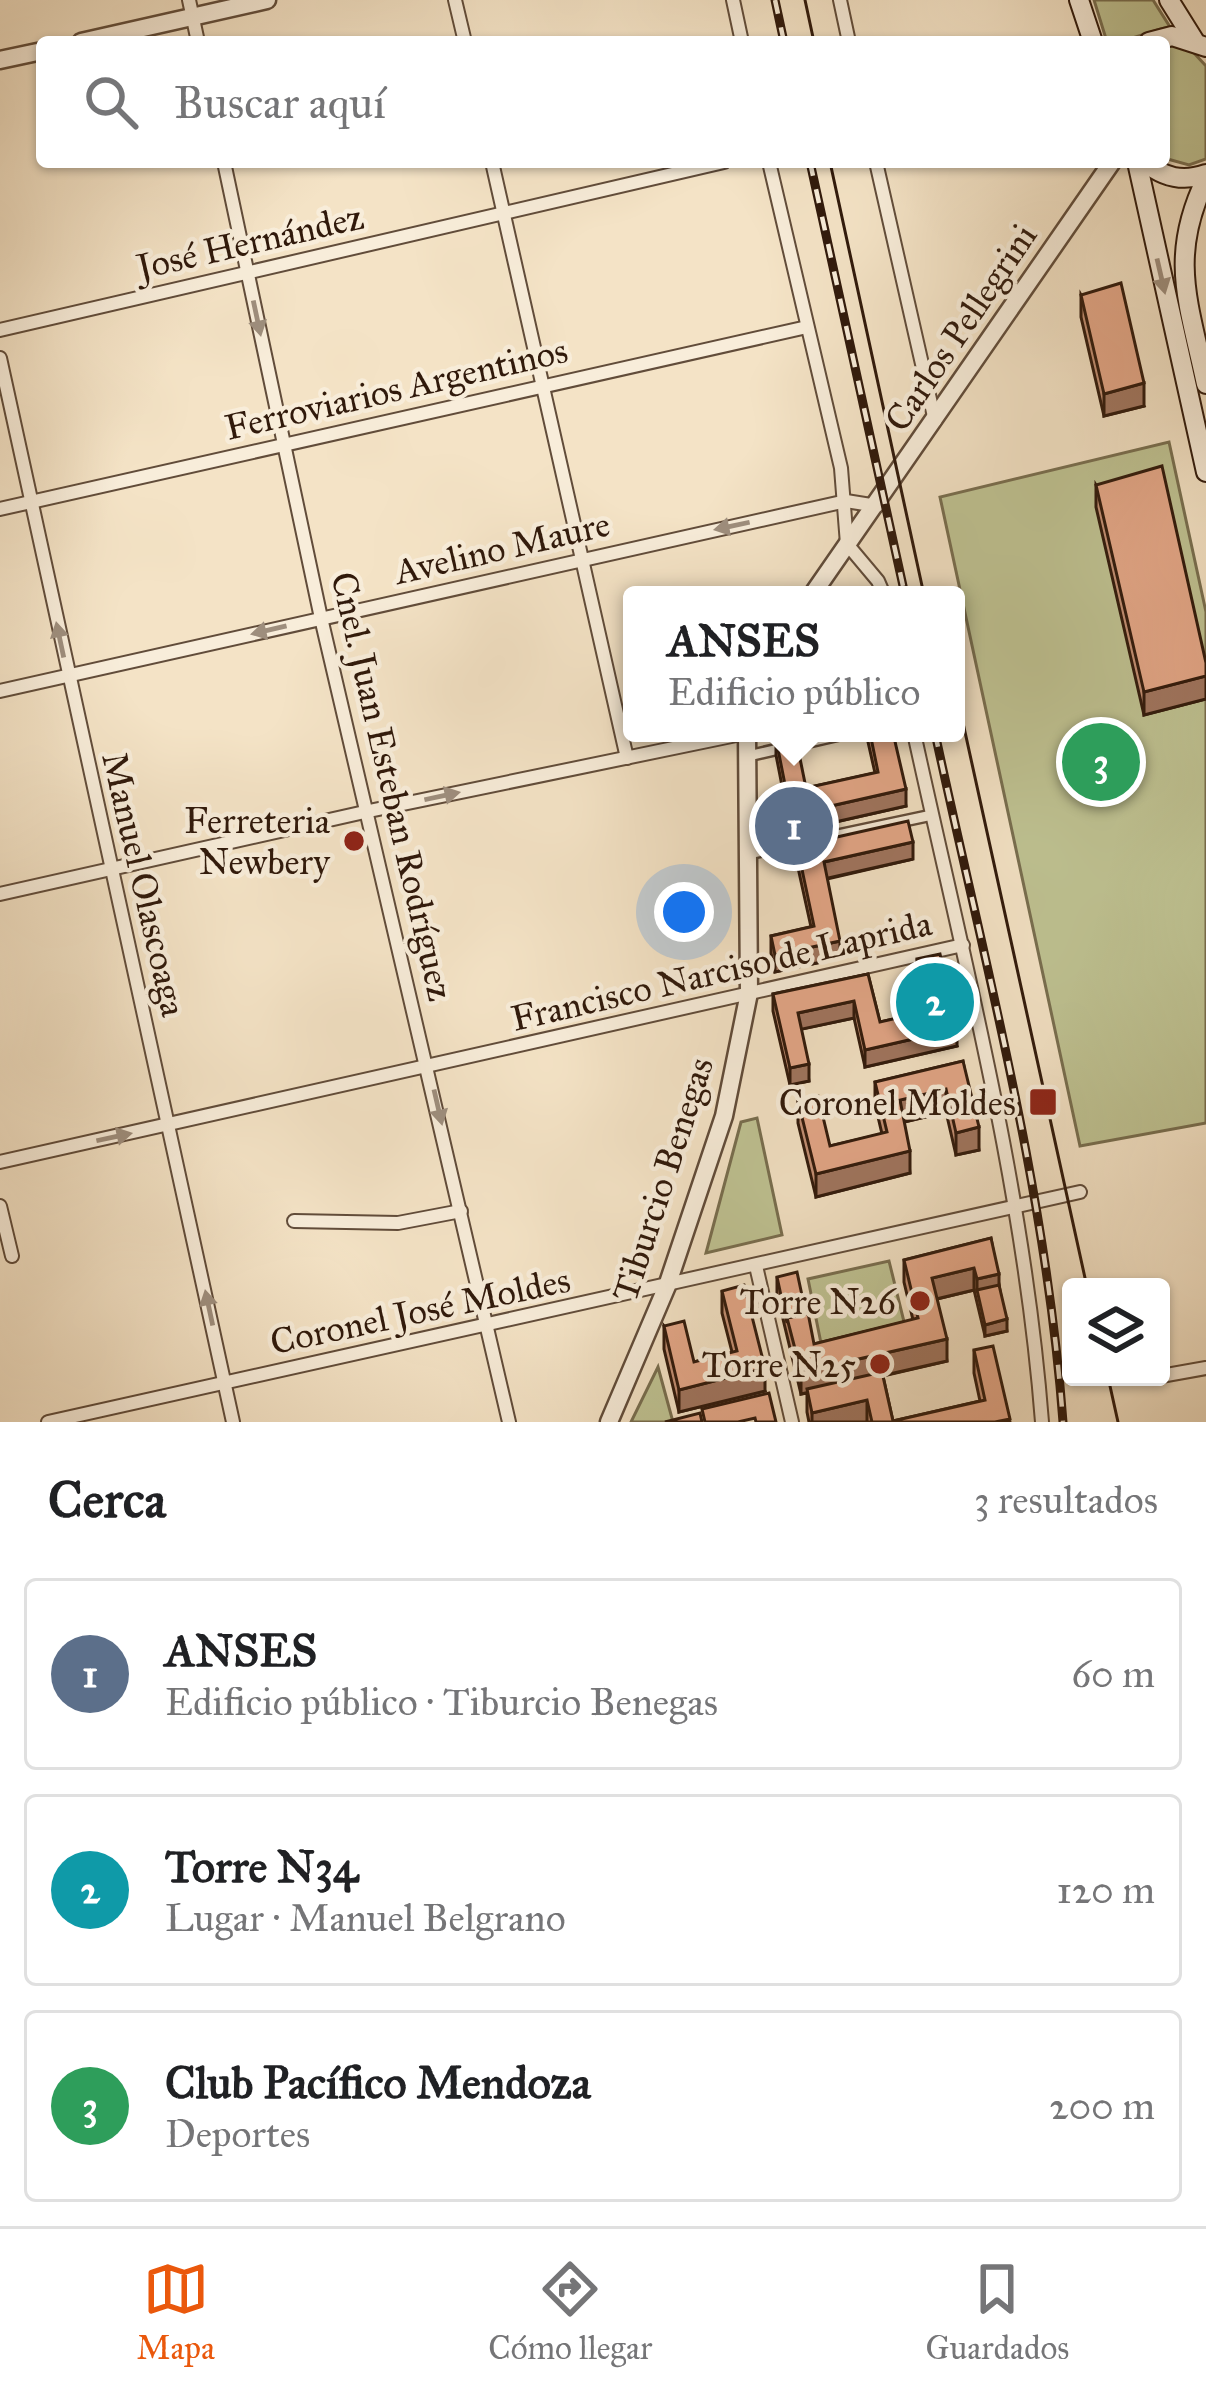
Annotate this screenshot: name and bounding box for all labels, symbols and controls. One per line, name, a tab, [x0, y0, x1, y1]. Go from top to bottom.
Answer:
search box	[36, 36, 1170, 168]
icon: search	[78, 69, 144, 135]
text: Buscar aquí	[174, 75, 386, 130]
street label: José Hernández	[129, 195, 368, 290]
street label: Carlos Pellegrini	[875, 215, 1046, 440]
one-way arrow	[1152, 258, 1171, 295]
one-way arrow	[248, 299, 267, 337]
street label: Ferroviarios Argentinos	[221, 328, 572, 450]
street label: Avelino Maure	[388, 502, 614, 595]
one-way arrow	[712, 518, 750, 537]
street label: Cnel. Juan Esteban Rodríguez	[321, 567, 463, 1005]
popup	[623, 586, 965, 742]
text: ANSES	[668, 613, 820, 668]
one-way arrow	[50, 620, 69, 658]
one-way arrow	[251, 621, 288, 640]
text: Edificio público	[668, 668, 920, 716]
pin: 3	[1062, 717, 1140, 807]
street label: Manuel Olascoaga	[92, 748, 196, 1021]
pin: 1	[755, 781, 833, 871]
one-way arrow	[424, 786, 462, 805]
place label: Ferreteria Newbery	[184, 799, 331, 884]
marker: Ferreteria Newbery	[341, 828, 367, 854]
your location	[654, 882, 714, 942]
street label: Francisco Narciso de Laprida	[507, 901, 936, 1041]
pin: 2	[896, 957, 974, 1047]
street label: Tiburcio Benegas	[603, 1052, 723, 1307]
place label: Coronel Moldes	[779, 1081, 1016, 1125]
marker: Coronel Moldes	[1027, 1086, 1059, 1118]
one-way arrow	[429, 1089, 448, 1126]
one-way arrow	[96, 1127, 134, 1146]
street label: Coronel José Moldes	[266, 1258, 574, 1364]
map controls	[1062, 1278, 1170, 1386]
button: layers	[1062, 1278, 1170, 1386]
place label: Torre N26	[740, 1280, 898, 1324]
one-way arrow	[198, 1288, 217, 1326]
marker: Torre N26	[907, 1288, 933, 1314]
place label: Torre N25	[702, 1343, 856, 1387]
marker: Torre N25	[867, 1351, 893, 1377]
text: Cerca	[48, 1469, 166, 1531]
text: 3 resultados	[974, 1476, 1158, 1524]
text: ANSES	[165, 1623, 317, 1678]
text: 1	[82, 1650, 98, 1698]
text: 60 m	[1071, 1650, 1155, 1698]
text: Edificio público · Tiburcio Benegas	[165, 1678, 718, 1726]
text: Torre N34	[165, 1839, 358, 1894]
text: 2	[80, 1866, 100, 1914]
text: 120 m	[1056, 1866, 1155, 1914]
text: Lugar · Manuel Belgrano	[165, 1894, 566, 1942]
text: Club Pacífico Mendoza	[165, 2055, 591, 2110]
text: 3	[82, 2082, 98, 2130]
text: 200 m	[1049, 2082, 1155, 2130]
text: Deportes	[165, 2110, 310, 2158]
tab: Mapa	[137, 2256, 215, 2368]
tab: Cómo llegar	[488, 2256, 652, 2368]
tab: Guardados	[926, 2256, 1069, 2368]

